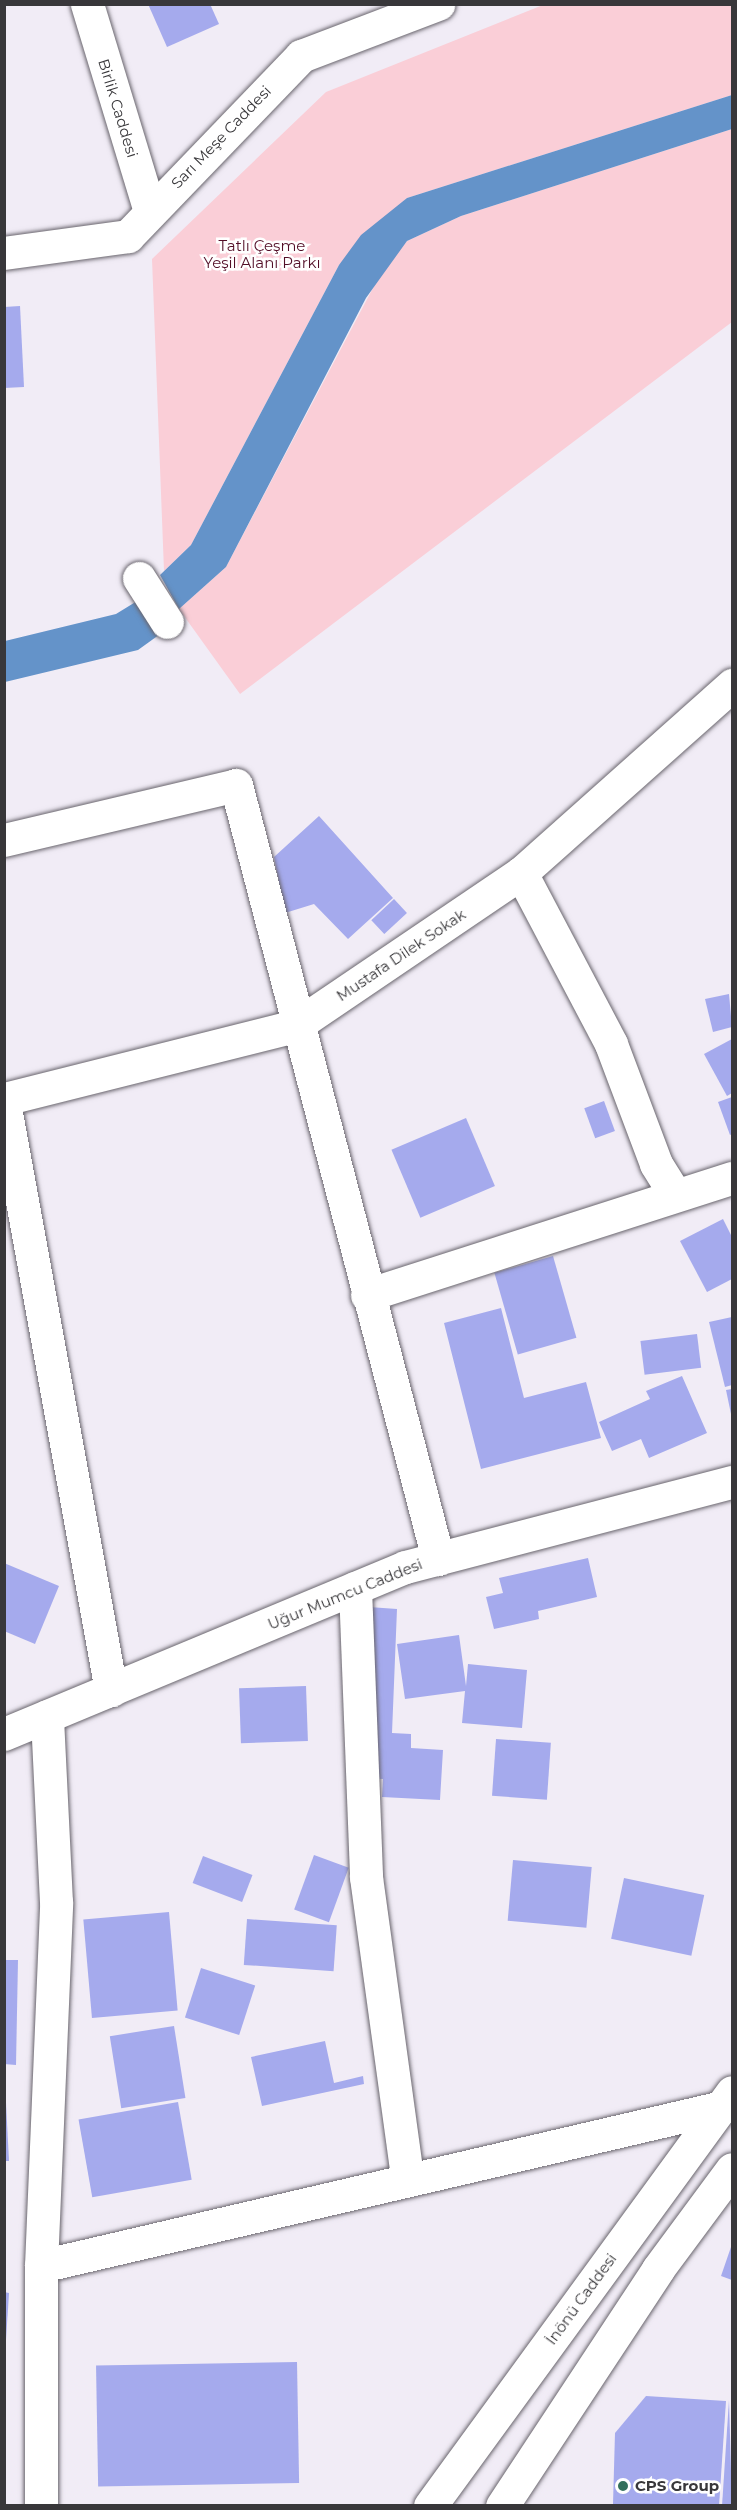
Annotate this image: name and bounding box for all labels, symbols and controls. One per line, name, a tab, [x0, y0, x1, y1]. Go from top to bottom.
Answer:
street label: Birlik Caddesi	[94, 56, 142, 160]
street label: Sarı Meşe Caddesi	[167, 82, 275, 192]
park label: Tatlı Çeşme Yeşil Alanı Parkı	[204, 236, 320, 271]
street label: Mustafa Dilek Sokak	[333, 905, 469, 1005]
street label: Uğur Mumcu Caddesi	[265, 1555, 425, 1633]
street label: İnönü Caddesi	[542, 2250, 620, 2348]
place label: CPS Group	[635, 2477, 719, 2495]
marker: CPS Group	[616, 2479, 630, 2493]

